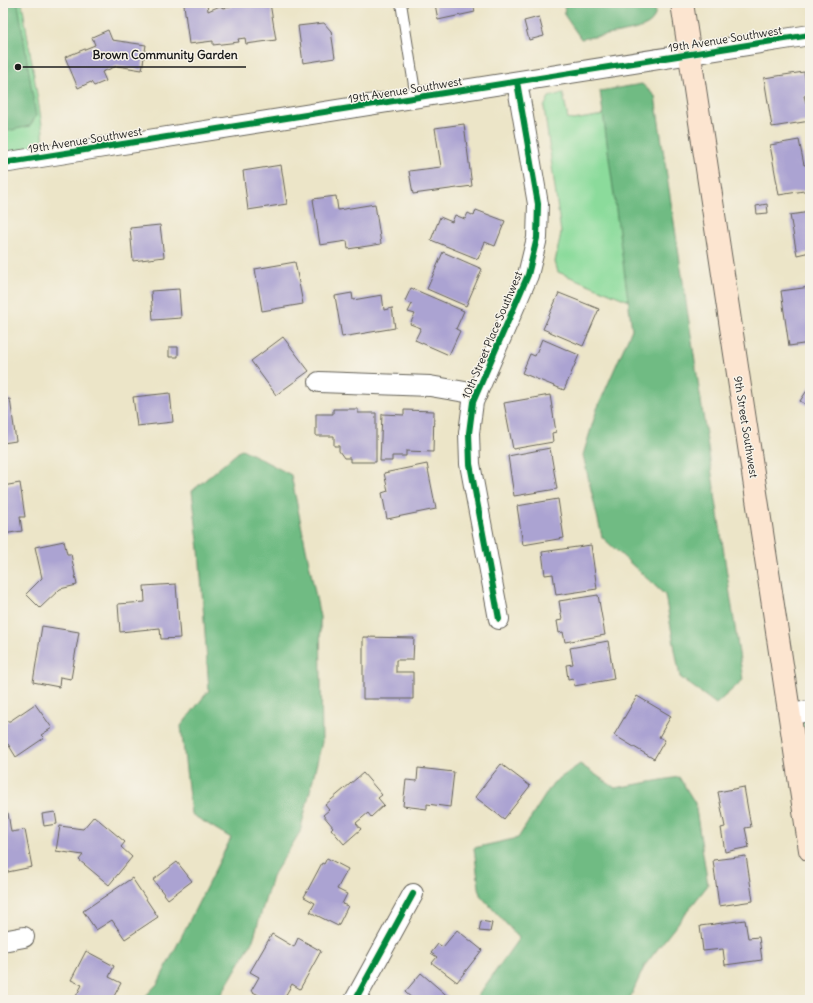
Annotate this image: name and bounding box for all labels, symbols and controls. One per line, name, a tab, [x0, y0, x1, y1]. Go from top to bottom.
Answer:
street label: 19th Avenue Southwest	[667, 23, 783, 55]
callout: Brown Community Garden	[85, 43, 246, 67]
text: Brown Community Garden	[92, 47, 238, 63]
street label: 19th Avenue Southwest	[347, 74, 463, 106]
street label: 19th Avenue Southwest	[27, 124, 143, 156]
street label: 10th Street Place Southwest	[459, 269, 525, 401]
street label: 9th Street Southwest	[731, 375, 761, 479]

